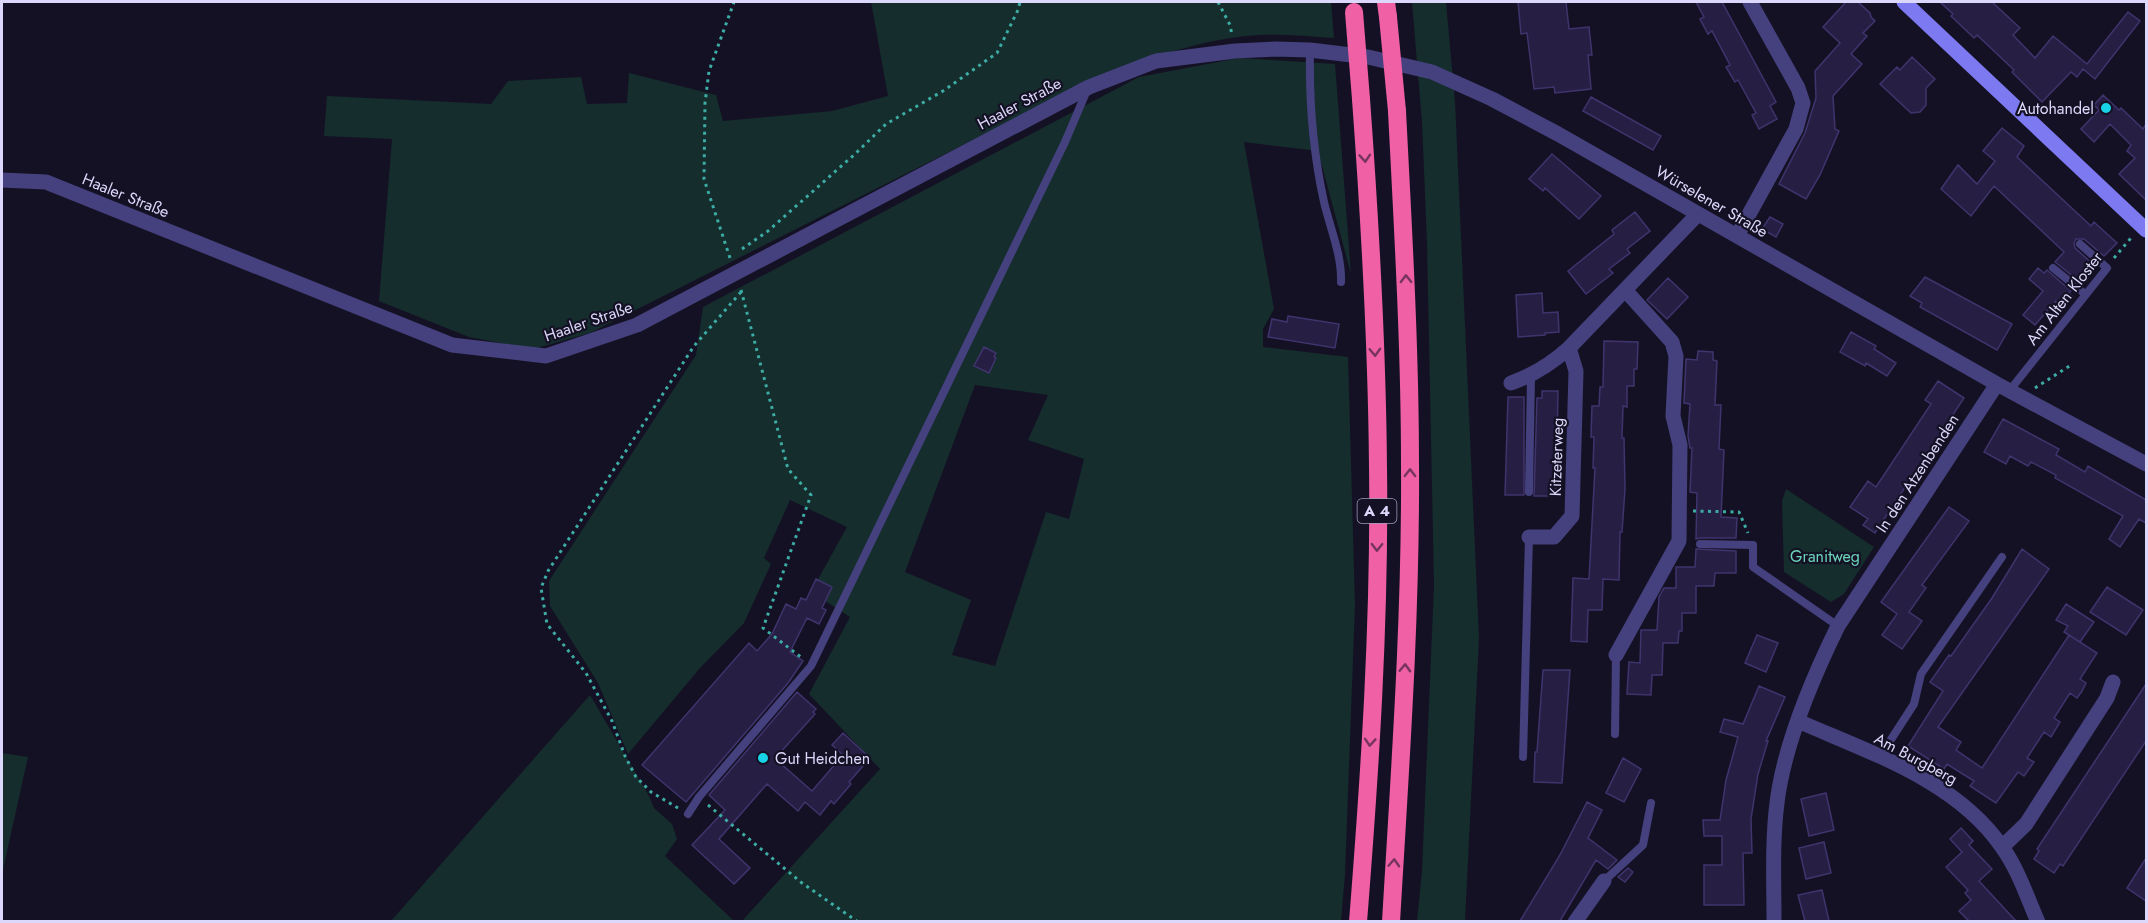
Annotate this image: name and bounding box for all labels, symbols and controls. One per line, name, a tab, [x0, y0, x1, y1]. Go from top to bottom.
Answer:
street label: Haaler Straße	[973, 72, 1065, 135]
place label: Autohandel	[2017, 97, 2094, 120]
marker: Autohandel	[2099, 101, 2113, 115]
one-way arrow	[1359, 153, 1372, 162]
street label: Würselener Straße	[1651, 160, 1772, 243]
street label: Haaler Straße	[79, 168, 173, 223]
street label: Am Alten Kloster	[2021, 246, 2109, 350]
one-way arrow	[1399, 274, 1412, 283]
street label: Haaler Straße	[541, 296, 635, 347]
one-way arrow	[1369, 348, 1381, 357]
street label: In den Atzenbenden	[1870, 409, 1964, 537]
street label: Kitzeterweg	[1544, 417, 1569, 497]
one-way arrow	[1404, 469, 1416, 478]
road number: A 4	[1358, 499, 1396, 523]
one-way arrow	[1370, 543, 1383, 552]
park label: Granitweg	[1790, 545, 1860, 568]
one-way arrow	[1399, 664, 1411, 673]
street label: Am Burgberg	[1870, 727, 1961, 790]
one-way arrow	[1364, 738, 1377, 747]
place label: Gut Heidchen	[775, 747, 870, 770]
marker: Gut Heidchen	[756, 751, 770, 765]
one-way arrow	[1387, 859, 1400, 868]

